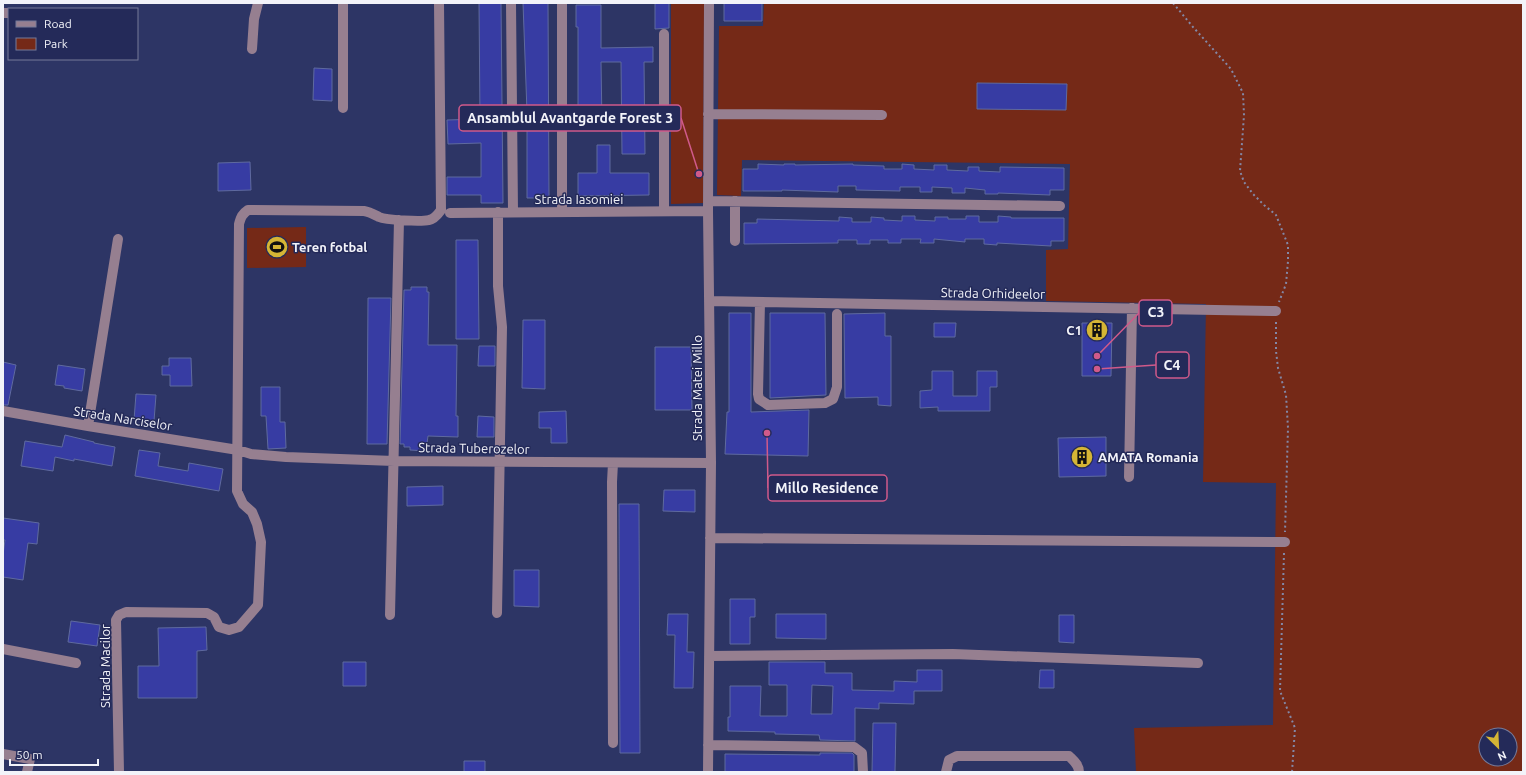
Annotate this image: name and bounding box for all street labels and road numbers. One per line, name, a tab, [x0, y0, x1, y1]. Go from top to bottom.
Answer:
street label: Strada Iasomiei	[535, 192, 623, 206]
street label: Strada Orhideelor	[941, 285, 1045, 301]
street label: Strada Matei Millo	[690, 335, 704, 441]
street label: Strada Narciselor	[73, 403, 173, 433]
street label: Strada Tuberozelor	[418, 440, 530, 456]
street label: Strada Macilor	[98, 624, 112, 708]

